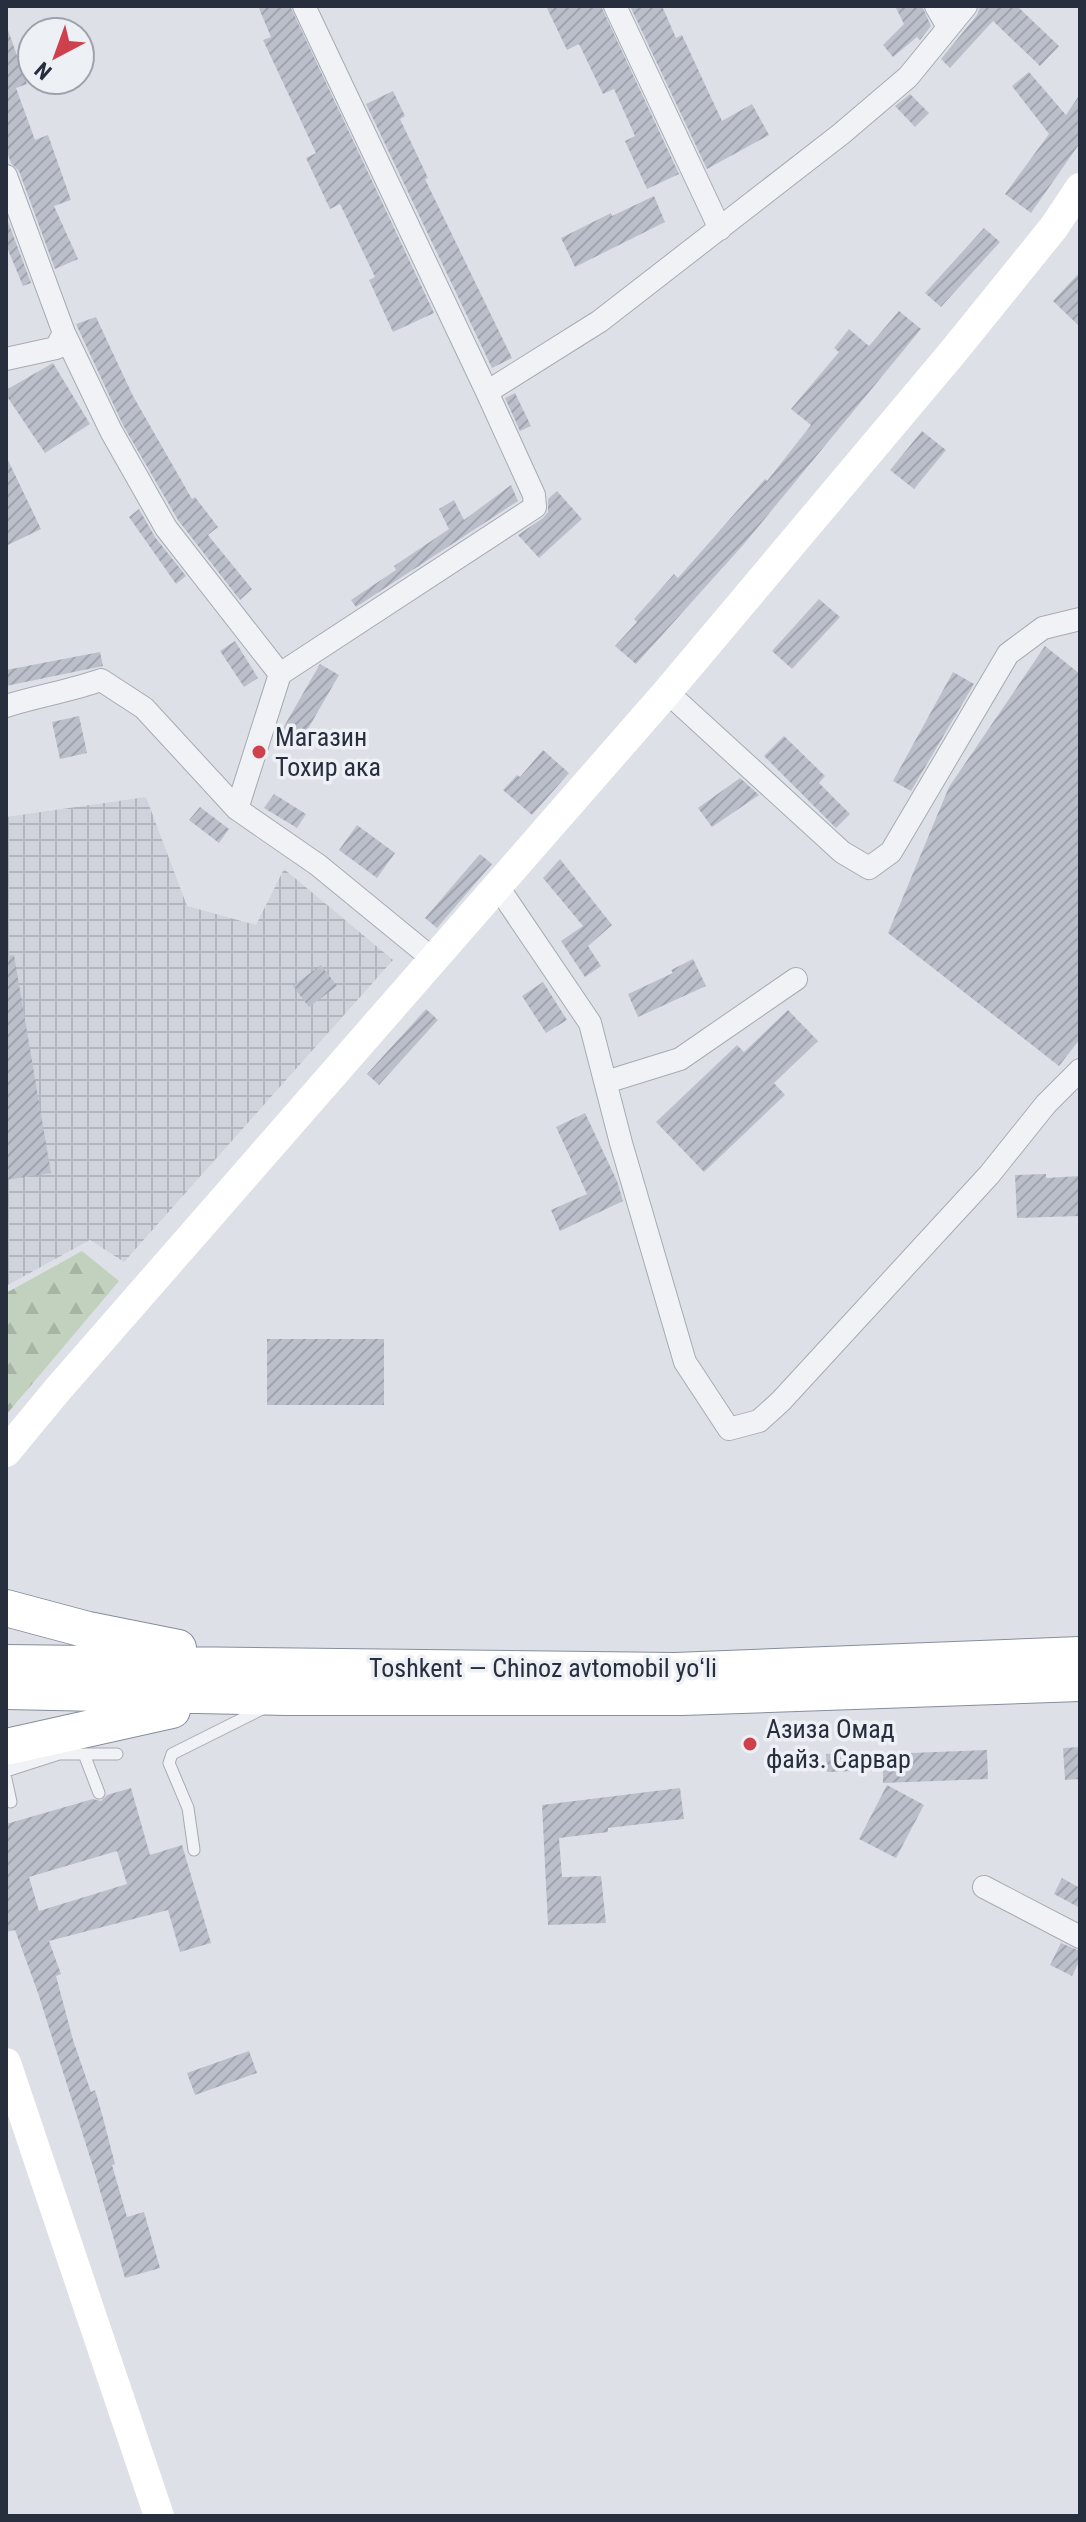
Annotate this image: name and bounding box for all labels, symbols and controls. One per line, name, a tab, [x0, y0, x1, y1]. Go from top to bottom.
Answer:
north arrow	[16, 16, 96, 96]
text: N	[30, 57, 56, 85]
place label: Магазин Тохир ака	[275, 722, 381, 782]
marker: Магазин Тохир ака	[250, 743, 268, 761]
street label: Toshkent — Chinoz avtomobil yoʻli	[369, 1653, 717, 1683]
place label: Азиза Омад файз. Сарвар	[766, 1714, 911, 1774]
marker: Азиза Омад файз. Сарвар	[741, 1735, 759, 1753]

